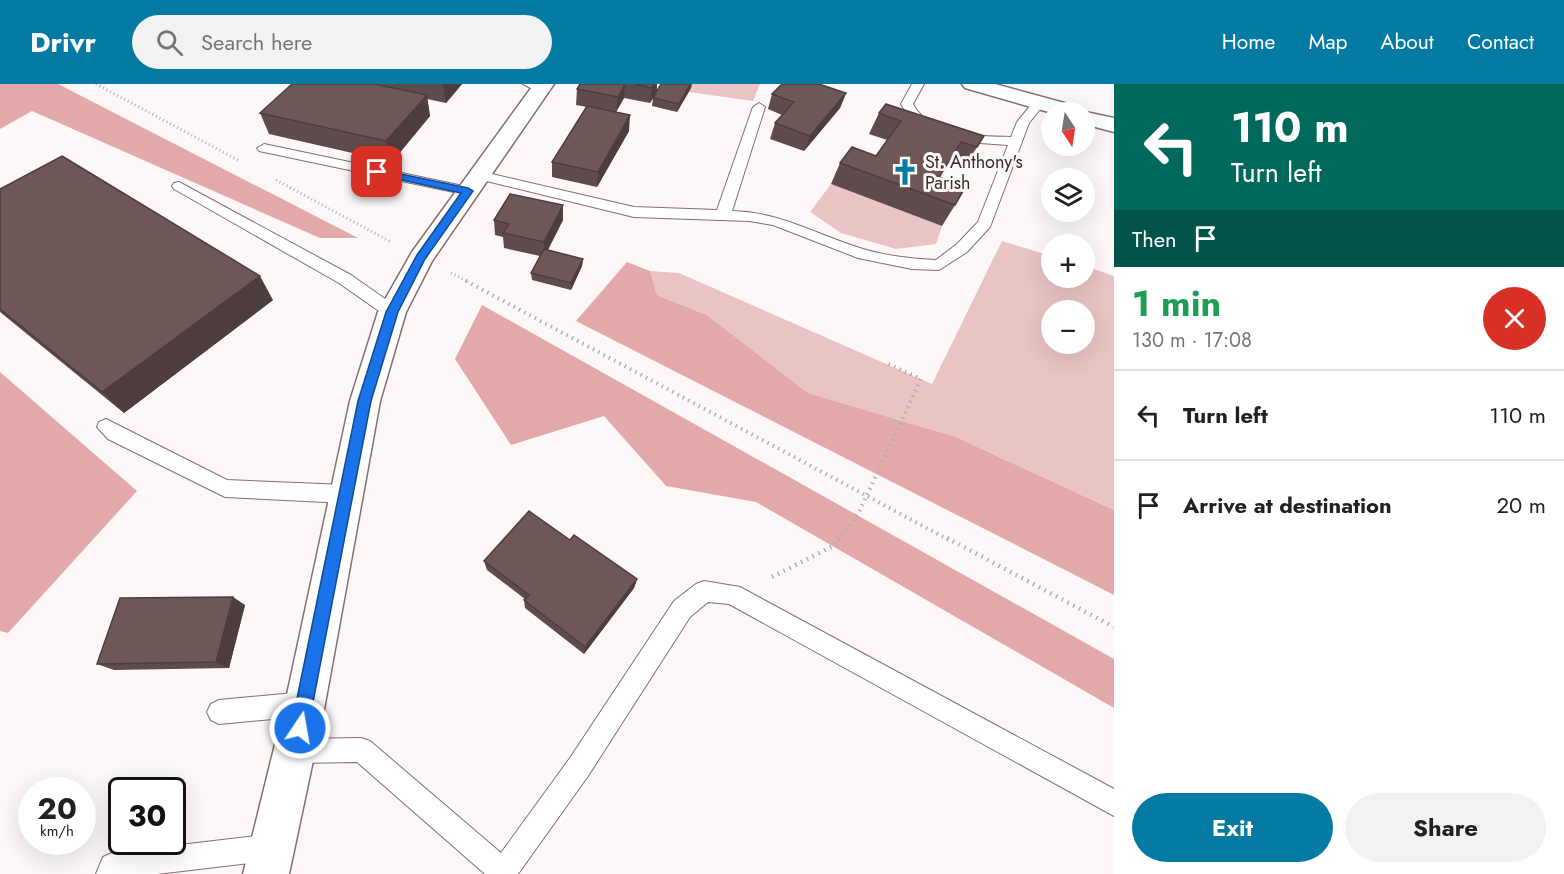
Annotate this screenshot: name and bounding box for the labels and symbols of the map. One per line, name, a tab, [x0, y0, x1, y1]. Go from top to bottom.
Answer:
north arrow	[1041, 102, 1095, 156]
pin	[351, 146, 402, 197]
place label: St. Anthony's Parish	[925, 149, 1023, 196]
church icon: St. Anthony's Parish	[890, 157, 920, 187]
position arrow	[268, 696, 332, 760]
speed limit sign: 30	[108, 777, 186, 855]

